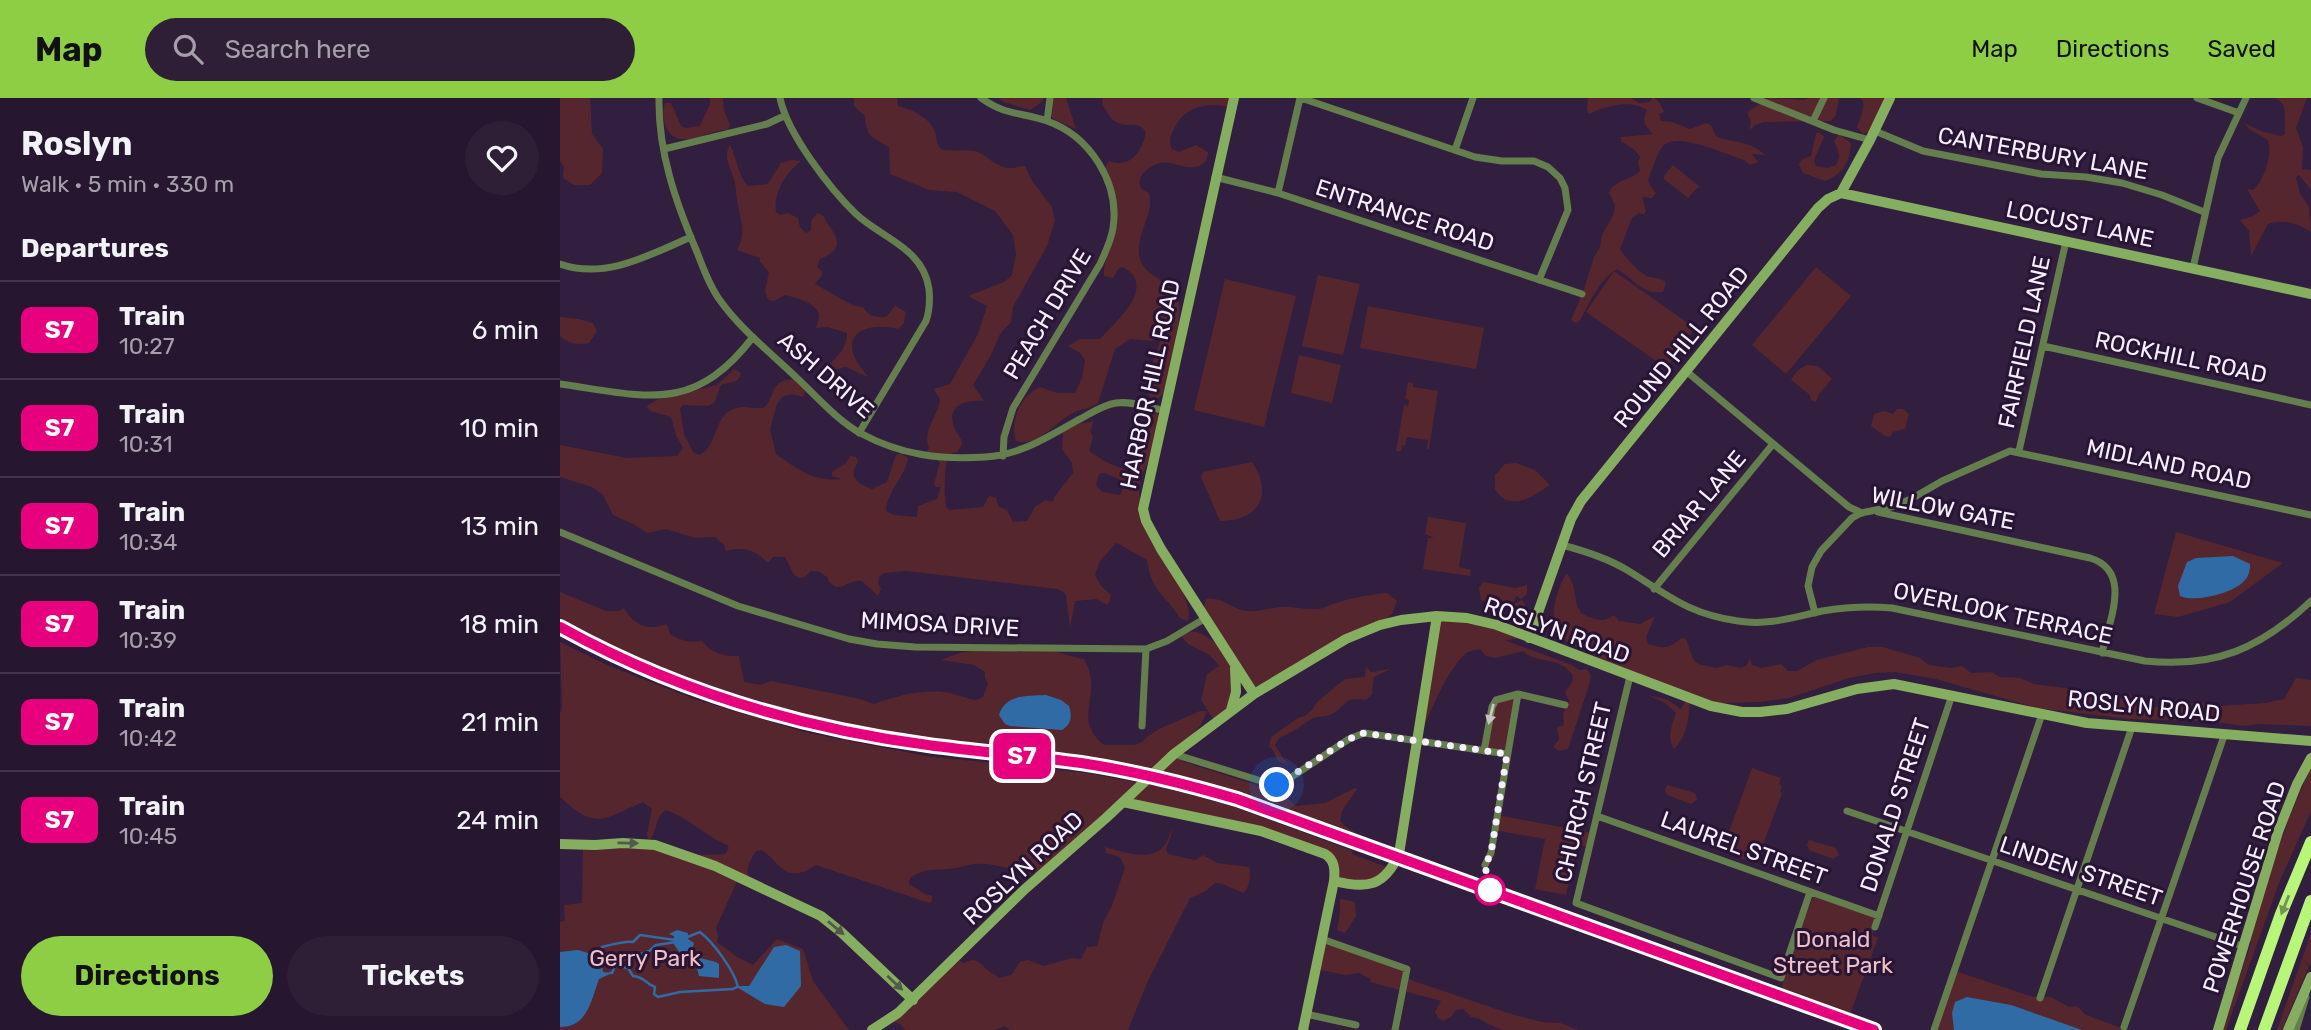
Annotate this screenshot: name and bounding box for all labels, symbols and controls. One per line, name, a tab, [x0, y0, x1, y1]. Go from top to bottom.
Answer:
search box	[145, 18, 635, 81]
text: Map	[35, 30, 103, 69]
icon: search	[169, 30, 207, 68]
text: Search here	[225, 34, 370, 65]
text: Map	[1971, 35, 2018, 63]
text: Directions	[2056, 35, 2169, 63]
text: Saved	[2207, 35, 2276, 63]
button: heart	[465, 121, 539, 195]
street label: CANTERBURY LANE	[1936, 121, 2150, 185]
text: Roslyn	[21, 124, 132, 163]
text: Walk · 5 min · 330 m	[21, 170, 234, 198]
street label: ENTRANCE ROAD	[1312, 173, 1498, 257]
street label: LOCUST LANE	[2003, 195, 2157, 253]
text: Departures	[21, 233, 169, 264]
street label: PEACH DRIVE	[997, 244, 1097, 384]
street label: FAIRFIELD LANE	[1992, 253, 2056, 431]
street label: ROUND HILL ROAD	[1607, 261, 1755, 433]
street label: HARBOR HILL ROAD	[1114, 277, 1186, 491]
text: Train	[119, 301, 185, 332]
text: 6 min	[472, 315, 539, 346]
text: S7	[45, 316, 74, 344]
street label: ROCKHILL ROAD	[2093, 325, 2269, 389]
street label: ASH DRIVE	[772, 326, 880, 424]
text: 10:27	[119, 332, 175, 360]
text: Train	[119, 399, 185, 430]
text: 10 min	[460, 413, 539, 444]
text: S7	[45, 414, 74, 442]
text: 10:31	[119, 430, 173, 458]
street label: MIDLAND ROAD	[2084, 433, 2254, 495]
street label: BRIAR LANE	[1646, 445, 1752, 563]
street label: WILLOW GATE	[1869, 480, 2017, 536]
text: Train	[119, 497, 185, 528]
text: 13 min	[461, 511, 539, 542]
text: S7	[45, 512, 74, 540]
text: 10:34	[119, 528, 177, 556]
street label: OVERLOOK TERRACE	[1891, 576, 2115, 650]
street label: ROSLYN ROAD	[1480, 591, 1634, 669]
text: Train	[119, 595, 185, 626]
street label: MIMOSA DRIVE	[860, 606, 1020, 642]
text: 18 min	[460, 609, 539, 640]
text: S7	[45, 610, 74, 638]
text: 10:39	[119, 626, 177, 654]
street label: ROSLYN ROAD	[2066, 684, 2222, 728]
text: Train	[119, 693, 185, 724]
street label: CHURCH STREET	[1549, 699, 1617, 885]
one-way arrow	[1486, 703, 1497, 725]
text: 21 min	[461, 707, 539, 738]
text: S7	[45, 708, 74, 736]
street label: DONALD STREET	[1854, 715, 1936, 895]
text: 10:42	[119, 724, 177, 752]
line badge: S7	[990, 733, 1054, 779]
text: S7	[1007, 742, 1037, 770]
your location	[1259, 767, 1294, 802]
street label: POWERHOUSE ROAD	[2197, 778, 2291, 996]
text: Train	[119, 791, 185, 822]
text: 24 min	[456, 805, 539, 836]
street label: ROSLYN ROAD	[957, 805, 1089, 931]
street label: LAUREL STREET	[1657, 805, 1831, 891]
text: S7	[45, 806, 74, 834]
text: 10:45	[119, 822, 177, 850]
street label: LINDEN STREET	[1996, 830, 2166, 912]
one-way arrow	[617, 837, 639, 849]
unlabelled marker	[1475, 875, 1505, 905]
one-way arrow	[2279, 894, 2290, 915]
one-way arrow	[828, 920, 845, 935]
park label: Donald Street Park	[1773, 925, 1893, 979]
button: Directions	[21, 936, 273, 1016]
button: Tickets	[287, 936, 539, 1016]
park label: Gerry Park	[589, 944, 701, 972]
one-way arrow	[886, 974, 903, 990]

